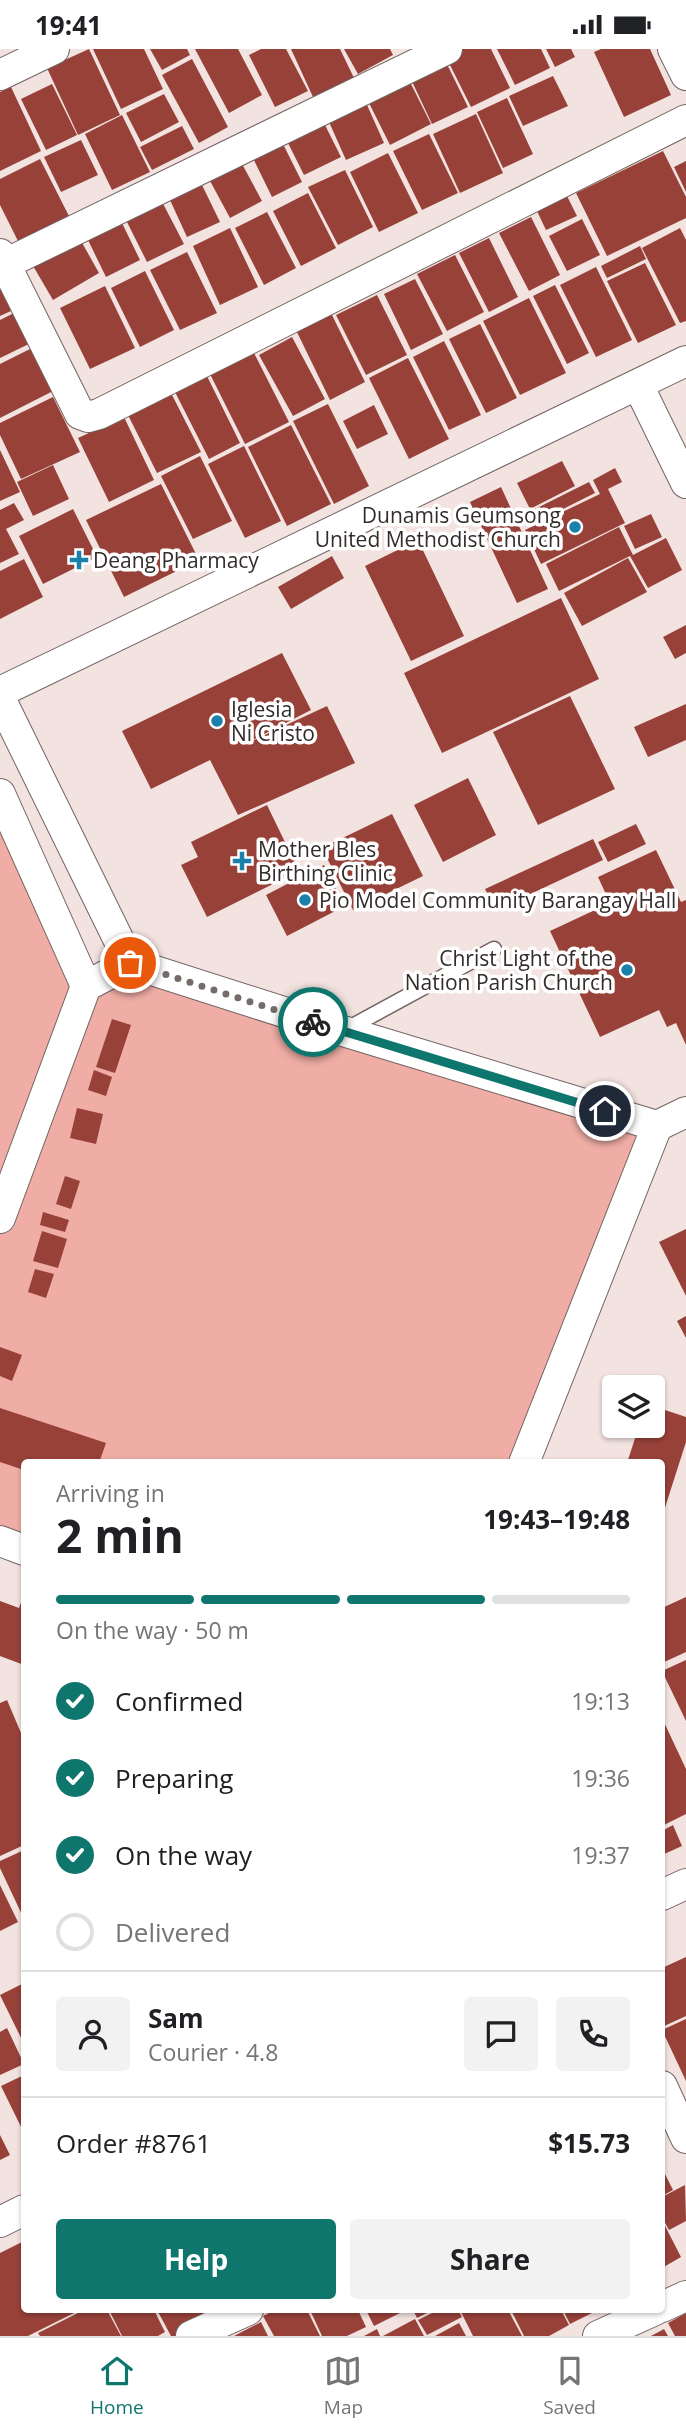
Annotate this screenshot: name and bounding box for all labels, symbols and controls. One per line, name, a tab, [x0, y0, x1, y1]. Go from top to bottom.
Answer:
text: 19:41	[35, 7, 102, 43]
place label: Dunamis Geumsong United Methodist Church	[315, 501, 561, 553]
marker: Dunamis Geumsong United Methodist Church	[567, 519, 583, 535]
place label: Deang Pharmacy	[93, 546, 259, 574]
marker: Deang Pharmacy	[71, 552, 87, 568]
place label: Iglesia Ni Cristo	[231, 695, 315, 747]
marker: Iglesia Ni Cristo	[209, 713, 225, 729]
place label: Mother Bles Birthing Clinic	[258, 835, 393, 887]
marker: Mother Bles Birthing Clinic	[232, 851, 252, 871]
place label: Pio Model Community Barangay Hall	[319, 886, 676, 914]
marker: Pio Model Community Barangay Hall	[297, 892, 313, 908]
pin	[100, 933, 160, 993]
icon: bag	[111, 944, 149, 982]
place label: Christ Light of the Nation Parish Church	[405, 944, 613, 996]
marker: Christ Light of the Nation Parish Church	[619, 962, 635, 978]
courier	[278, 987, 348, 1057]
icon: bike	[294, 1003, 332, 1041]
pin	[575, 1081, 635, 1141]
icon: home	[586, 1092, 624, 1130]
map controls	[602, 1375, 665, 1438]
button: layers	[602, 1375, 665, 1438]
text: Arriving in	[56, 1477, 165, 1509]
text: 19:43–19:48	[483, 1501, 630, 1537]
text: 2 min	[56, 1504, 184, 1566]
text: On the way · 50 m	[56, 1614, 249, 1646]
icon: check	[56, 1682, 94, 1720]
text: Confirmed	[115, 1683, 243, 1719]
text: 19:13	[571, 1685, 630, 1717]
icon: check	[56, 1759, 94, 1797]
text: Preparing	[115, 1760, 233, 1796]
text: 19:36	[571, 1762, 630, 1794]
icon: check	[56, 1836, 94, 1874]
text: On the way	[115, 1837, 252, 1873]
text: 19:37	[571, 1839, 630, 1871]
text: Delivered	[115, 1914, 230, 1950]
button: person	[56, 1997, 130, 2071]
button: chat	[464, 1997, 538, 2071]
button: phone	[556, 1997, 630, 2071]
text: Sam	[148, 2000, 204, 2036]
text: Courier · 4.8	[148, 2036, 278, 2068]
text: Order #8761	[56, 2125, 211, 2161]
text: $15.73	[548, 2125, 630, 2161]
button: Help	[56, 2219, 336, 2299]
button: Share	[350, 2219, 630, 2299]
tab: Home	[90, 2352, 144, 2420]
tab: Map	[324, 2352, 363, 2420]
tab: Saved	[543, 2352, 596, 2420]

